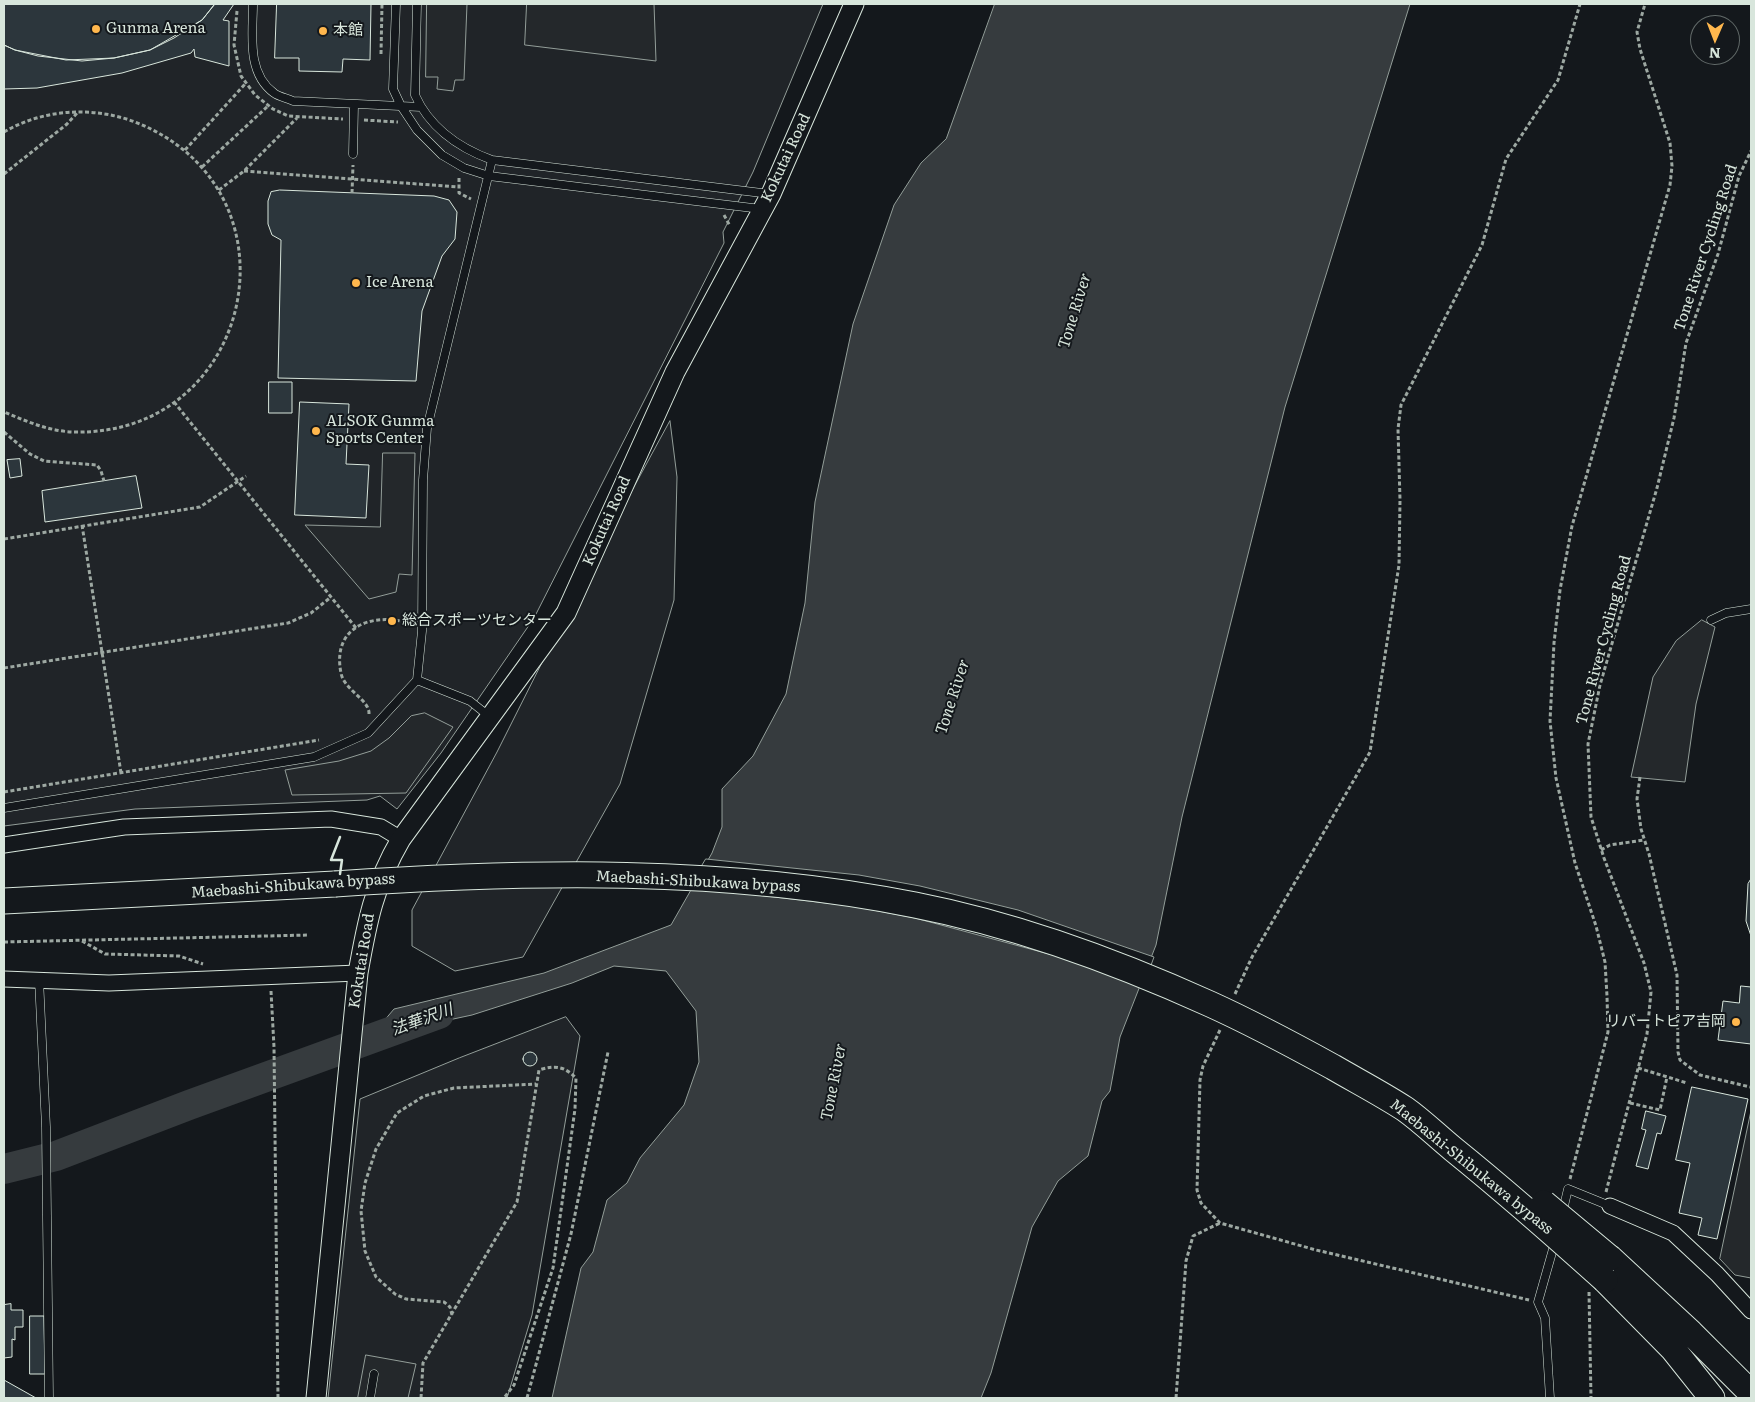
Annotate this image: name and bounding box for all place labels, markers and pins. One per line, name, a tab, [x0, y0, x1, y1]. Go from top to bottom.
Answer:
place label: Gunma Arena	[106, 20, 206, 38]
place label: 本館	[333, 22, 363, 40]
marker: Gunma Arena	[90, 23, 102, 35]
marker: 本館	[317, 25, 329, 37]
place label: Ice Arena	[366, 274, 433, 292]
marker: Ice Arena	[350, 277, 362, 289]
place label: ALSOK Gunma Sports Center	[326, 413, 434, 448]
marker: ALSOK Gunma Sports Center	[310, 425, 322, 437]
place label: 総合スポーツセンター	[402, 612, 552, 630]
marker: 総合スポーツセンター	[386, 615, 398, 627]
place label: リバートピア吉岡	[1606, 1013, 1726, 1031]
marker: リバートピア吉岡	[1730, 1016, 1742, 1028]

